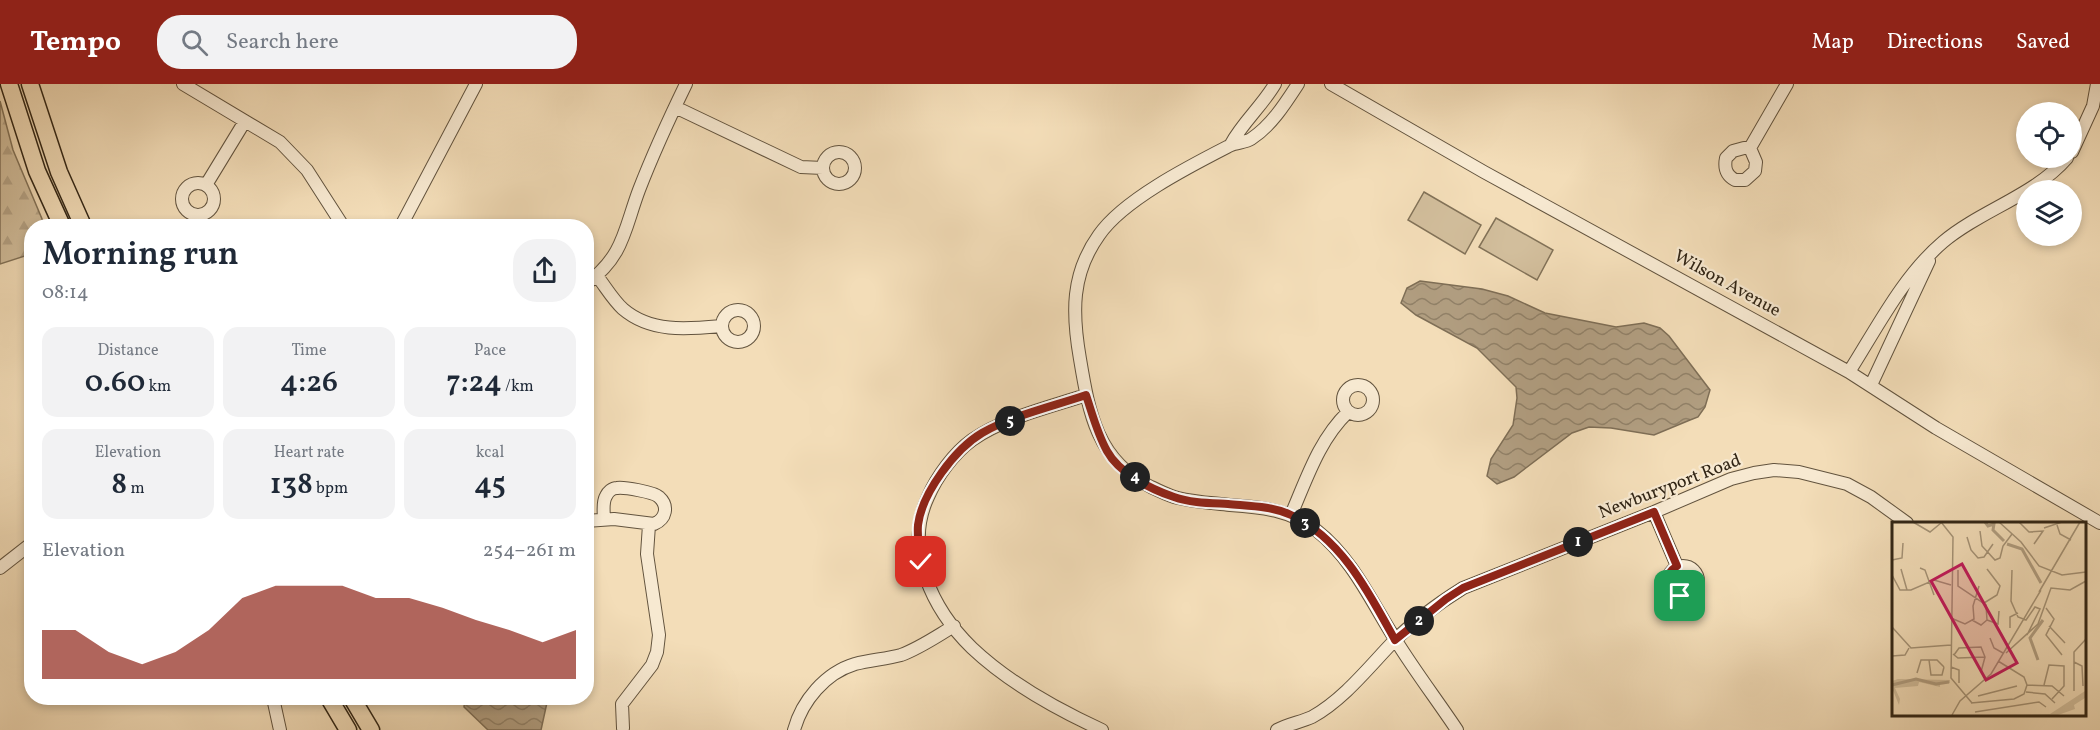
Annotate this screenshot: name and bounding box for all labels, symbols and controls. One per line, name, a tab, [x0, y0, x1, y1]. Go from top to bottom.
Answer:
search box	[157, 15, 577, 69]
text: Tempo	[30, 23, 121, 62]
icon: search	[178, 26, 211, 59]
text: Search here	[226, 27, 339, 58]
text: Map	[1812, 28, 1854, 57]
text: Directions	[1887, 28, 1983, 57]
text: Saved	[2016, 28, 2070, 57]
map controls	[2016, 102, 2082, 246]
button: locate	[2016, 102, 2082, 168]
button: layers	[2016, 180, 2082, 246]
text: Morning run	[42, 233, 239, 279]
button: share	[513, 239, 576, 302]
street label: Wilson Avenue	[1669, 244, 1785, 324]
text: 08:14	[42, 279, 89, 307]
text: Distance	[97, 340, 159, 362]
text: Time	[291, 340, 327, 362]
text: Pace	[474, 340, 506, 362]
text: 0.60	[85, 362, 145, 404]
text: 4:26	[280, 362, 338, 404]
text: 7:24	[446, 362, 502, 404]
text: km	[145, 376, 171, 398]
text: /km	[502, 376, 534, 398]
pin: 5	[995, 406, 1025, 436]
text: 5	[1006, 410, 1014, 432]
text: Elevation	[95, 442, 161, 464]
text: Heart rate	[274, 442, 344, 464]
text: kcal	[476, 442, 504, 464]
street label: Newburyport Road	[1595, 448, 1745, 526]
pin: 4	[1120, 462, 1150, 492]
text: 8	[111, 464, 127, 506]
text: 138	[270, 464, 313, 506]
text: 45	[474, 464, 506, 506]
text: 4	[1130, 466, 1140, 488]
text: m	[127, 478, 145, 500]
text: bpm	[313, 478, 348, 500]
pin: 3	[1290, 508, 1320, 538]
text: 3	[1301, 512, 1309, 534]
inset map	[1892, 522, 2085, 715]
pin: 1	[1563, 527, 1593, 557]
text: 1	[1575, 531, 1581, 553]
pin	[895, 536, 946, 587]
text: Elevation	[42, 537, 125, 565]
text: 254–261 m	[483, 537, 576, 565]
icon: check	[904, 545, 937, 578]
pin	[1654, 570, 1705, 621]
icon: arrive	[1663, 579, 1696, 612]
pin: 2	[1404, 606, 1434, 636]
text: 2	[1415, 610, 1423, 632]

